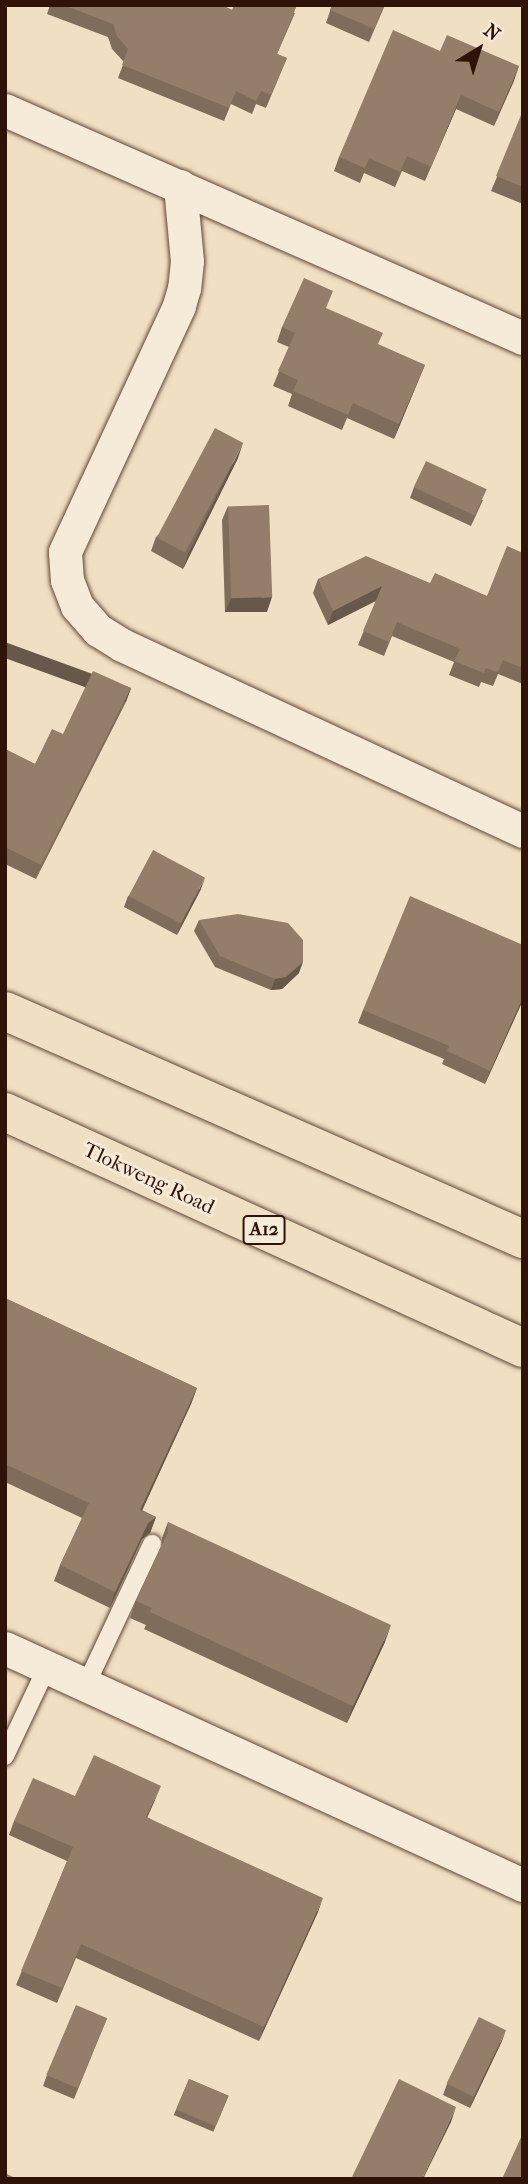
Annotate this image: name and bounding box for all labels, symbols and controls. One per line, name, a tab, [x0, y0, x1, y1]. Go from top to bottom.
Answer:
north arrow	[444, 14, 514, 84]
text: N	[479, 19, 504, 46]
street label: Tlokweng Road	[79, 1137, 219, 1219]
road number: A12	[241, 1214, 287, 1246]

